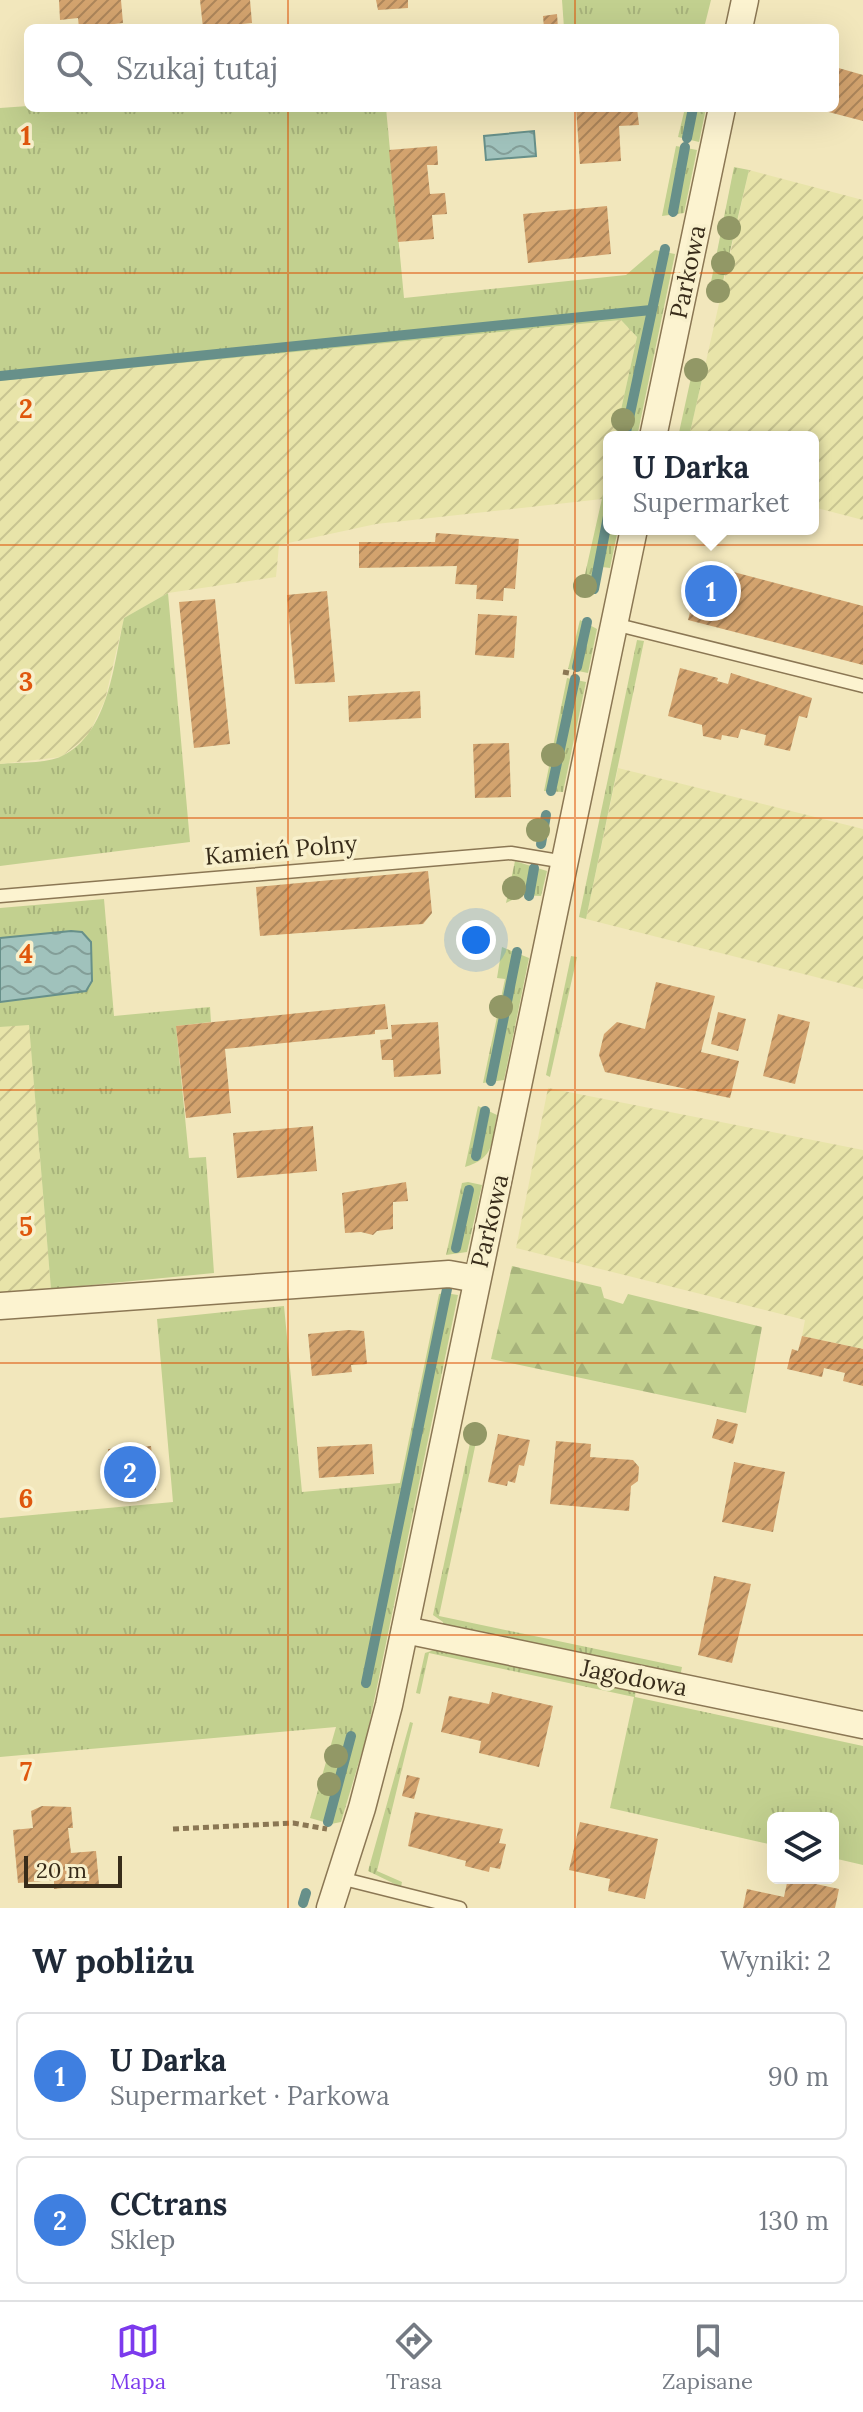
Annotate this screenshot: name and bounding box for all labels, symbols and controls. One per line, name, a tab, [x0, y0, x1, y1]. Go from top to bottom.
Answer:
search box	[24, 24, 839, 112]
icon: search	[52, 46, 96, 90]
text: Szukaj tutaj	[116, 49, 278, 87]
text: 1	[21, 119, 31, 152]
street label: Parkowa	[662, 222, 713, 322]
text: 2	[19, 392, 33, 425]
popup	[603, 431, 819, 535]
text: U Darka	[633, 448, 749, 486]
text: Supermarket	[633, 486, 789, 519]
pin: 1	[685, 561, 737, 621]
text: 3	[19, 665, 33, 698]
street label: Kamień Polny	[203, 827, 359, 872]
your location	[456, 920, 496, 960]
text: 4	[19, 937, 33, 970]
street label: Parkowa	[464, 1171, 515, 1271]
text: 5	[19, 1210, 33, 1243]
pin: 2	[104, 1442, 156, 1502]
text: 6	[19, 1482, 33, 1515]
street label: Jagodowa	[577, 1652, 690, 1703]
text: 7	[20, 1755, 32, 1788]
map controls	[767, 1812, 839, 1884]
button: layers	[767, 1812, 839, 1884]
scale bar	[24, 1852, 122, 1888]
text: 20 m	[36, 1856, 87, 1884]
text: W pobliżu	[32, 1939, 195, 1982]
text: Wyniki: 2	[720, 1944, 831, 1977]
text: U Darka	[110, 2041, 227, 2079]
text: 1	[55, 2060, 65, 2093]
text: 90 m	[768, 2060, 829, 2093]
text: Supermarket · Parkowa	[110, 2079, 390, 2112]
text: CCtrans	[110, 2185, 227, 2223]
text: 2	[53, 2204, 67, 2237]
text: 130 m	[759, 2204, 829, 2237]
text: Sklep	[110, 2223, 175, 2256]
tab: Mapa	[110, 2319, 166, 2395]
tab: Trasa	[386, 2319, 442, 2395]
tab: Zapisane	[662, 2319, 753, 2395]

